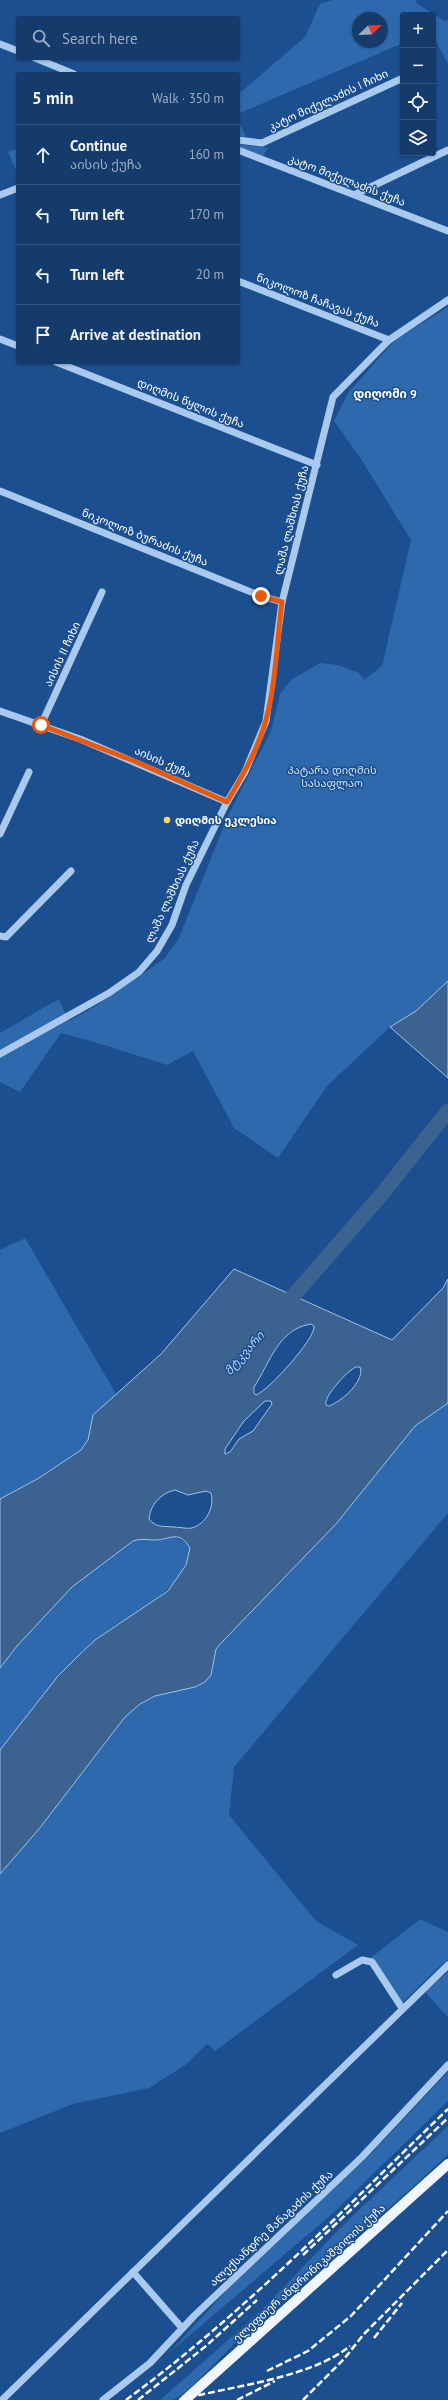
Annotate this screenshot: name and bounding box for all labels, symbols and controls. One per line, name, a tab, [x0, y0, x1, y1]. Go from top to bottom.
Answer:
north arrow	[352, 12, 388, 48]
map controls	[400, 12, 436, 156]
button: +	[400, 12, 436, 48]
search box	[16, 16, 240, 60]
icon: search	[30, 27, 52, 49]
text: Search here	[62, 29, 138, 48]
button: −	[400, 48, 436, 84]
street label: კატო მიქელაძის I ჩიხი	[266, 66, 390, 134]
button: locate	[400, 84, 436, 120]
text: 5 min	[32, 87, 73, 109]
text: Walk · 350 m	[152, 90, 224, 107]
button: layers	[400, 120, 436, 156]
text: Continue	[70, 136, 127, 155]
icon: ahead	[32, 144, 54, 166]
text: 160 m	[189, 146, 224, 163]
street label: კატო მიქელაძის ქუჩა	[286, 151, 408, 209]
text: აისის ქუჩა	[70, 156, 142, 173]
icon: left	[32, 204, 54, 226]
text: Turn left	[70, 205, 124, 224]
text: 170 m	[189, 206, 224, 223]
icon: left	[32, 264, 54, 286]
text: Turn left	[70, 265, 124, 284]
text: 20 m	[196, 266, 224, 283]
street label: ნიკოლოზ ჩაჩავას ქუჩა	[254, 270, 382, 330]
icon: arrive	[32, 324, 54, 346]
text: Arrive at destination	[70, 325, 201, 344]
street label: დიღმის წყლის ქუჩა	[135, 375, 247, 431]
district label: დიღომი 9	[353, 386, 417, 402]
street label: ლაშა ლაშხიას ქუჩა	[271, 464, 311, 576]
street label: ნიკოლოზ ბურაძის ქუჩა	[80, 505, 210, 569]
route end	[252, 587, 270, 605]
street label: აისის II ჩიხი	[41, 619, 83, 689]
route start	[32, 716, 50, 734]
street label: აისის ქუჩა	[132, 743, 194, 781]
park label: პატარა დიღმის სასაფლაო	[287, 763, 377, 790]
place label: დიღმის ეკლესია	[175, 813, 277, 827]
marker: დიღმის ეკლესია	[162, 815, 172, 825]
street label: ლაშა ლაშხიას ქუჩა	[142, 837, 202, 945]
water label: მტკვარი	[221, 1327, 268, 1378]
street label: ალექსანდრე მანაგაძის ქუჩა	[206, 2167, 336, 2289]
street label: ელეფთერ ანდრონიკაშვილის ქუჩა	[230, 2201, 388, 2345]

